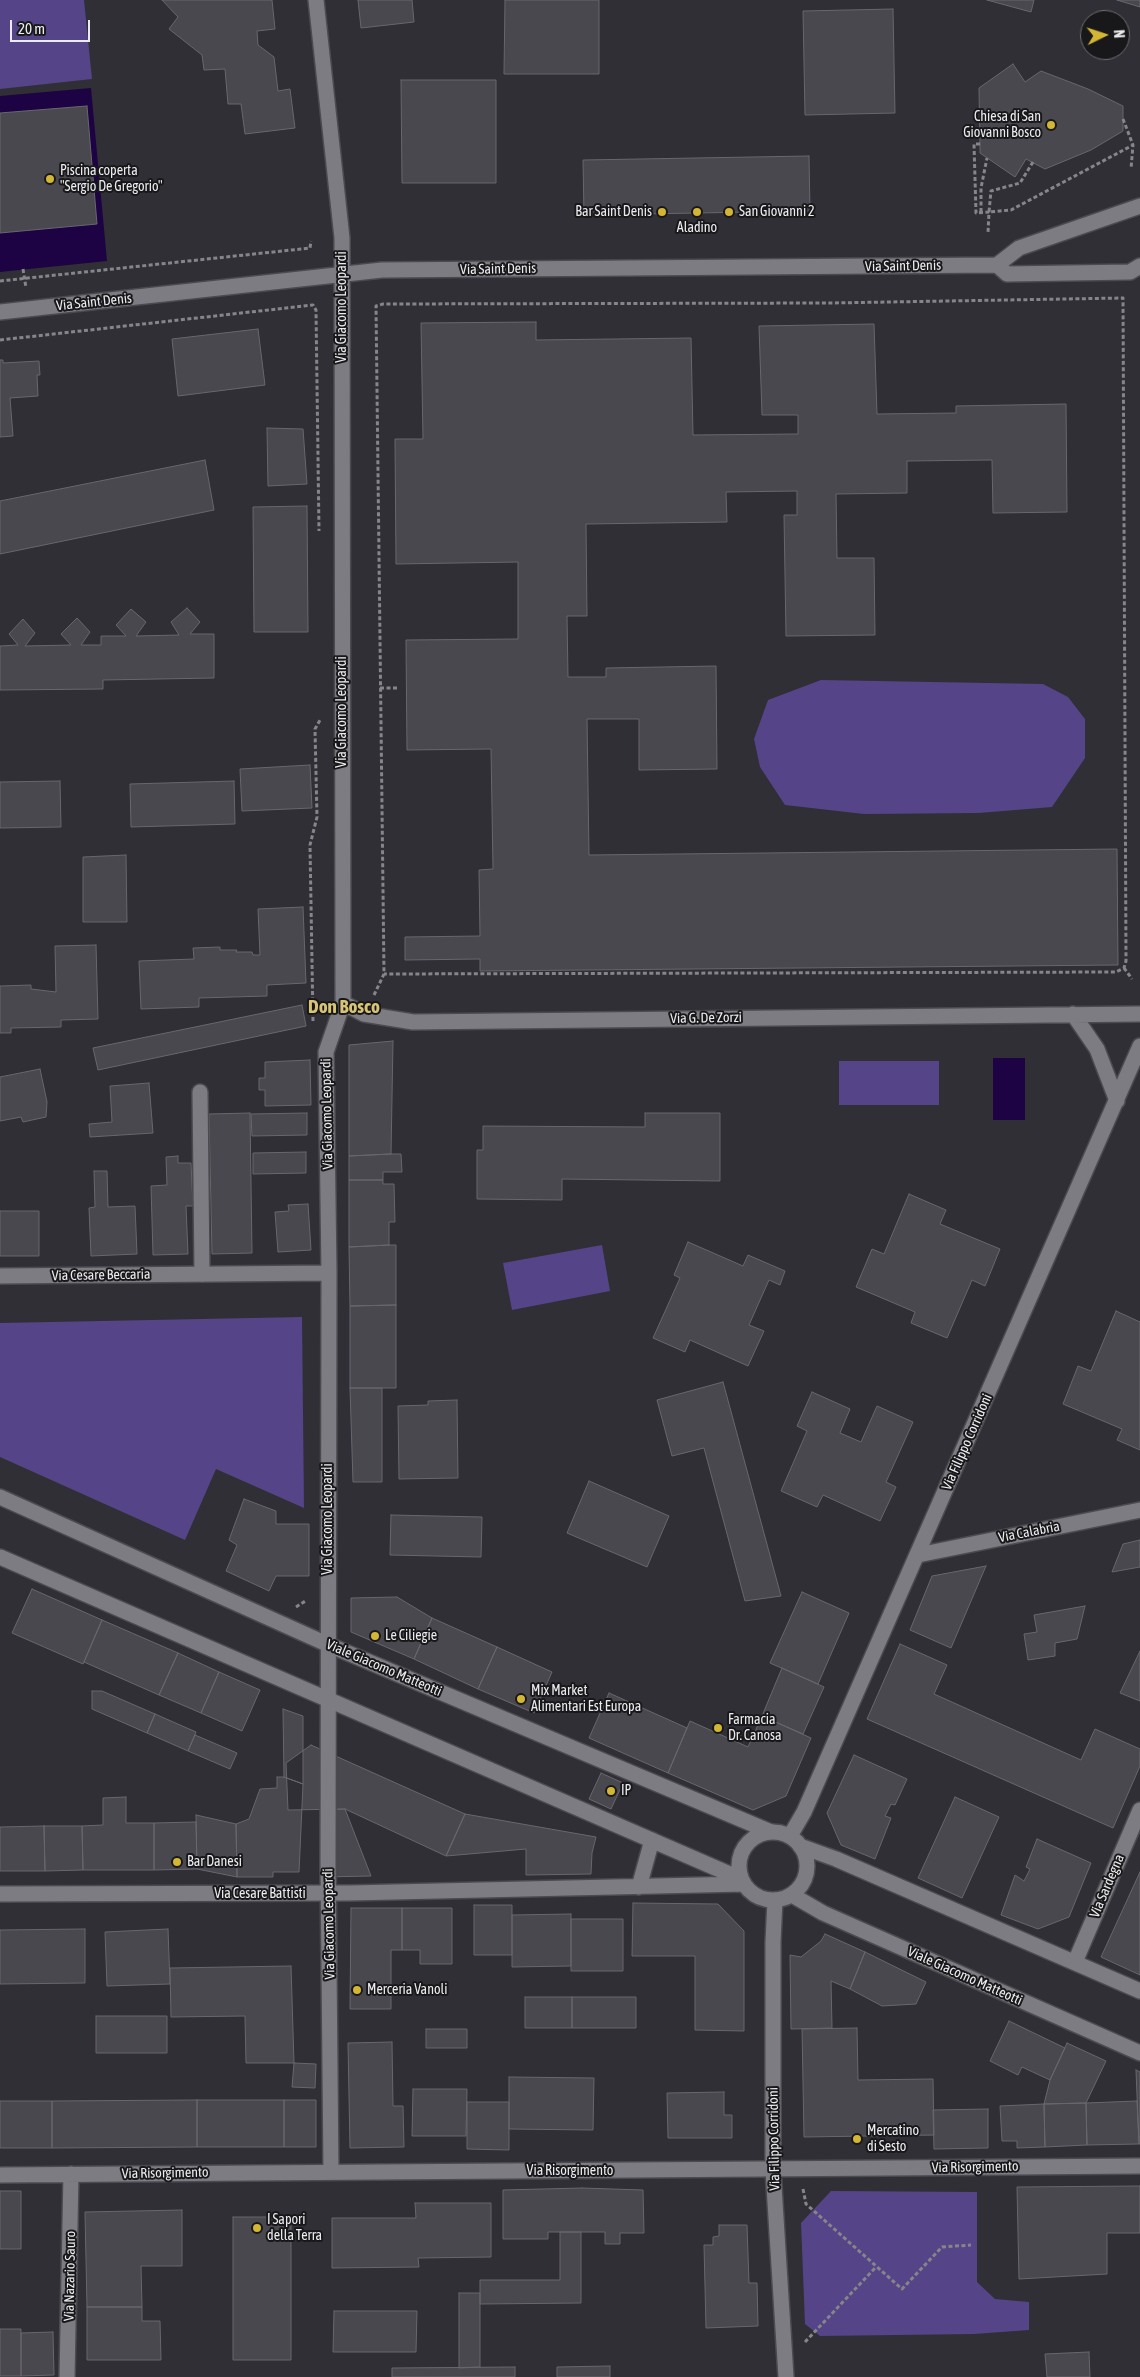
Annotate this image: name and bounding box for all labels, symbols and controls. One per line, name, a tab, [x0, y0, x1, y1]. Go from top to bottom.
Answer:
scale bar	[12, 10, 92, 42]
north arrow	[1080, 10, 1130, 60]
text: 20 m	[18, 20, 45, 37]
text: N	[1111, 29, 1127, 39]
place label: Chiesa di San Giovanni Bosco	[963, 109, 1041, 142]
marker: Chiesa di San Giovanni Bosco	[1045, 119, 1057, 131]
place label: Piscina coperta "Sergio De Gregorio"	[60, 163, 163, 196]
marker: Piscina coperta "Sergio De Gregorio"	[44, 173, 56, 185]
place label: Bar Saint Denis	[575, 204, 652, 220]
place label: San Giovanni 2	[739, 204, 815, 220]
marker: Bar Saint Denis	[656, 206, 668, 218]
marker: Aladino	[691, 206, 703, 218]
marker: San Giovanni 2	[723, 206, 735, 218]
place label: Aladino	[677, 220, 717, 236]
street label: Via Giacomo Leopardi	[334, 251, 350, 363]
street label: Via Saint Denis	[865, 257, 941, 275]
street label: Via Saint Denis	[460, 260, 536, 278]
street label: Via Saint Denis	[55, 290, 133, 314]
street label: Via Giacomo Leopardi	[334, 656, 350, 768]
district label: Don Bosco	[308, 996, 380, 1018]
street label: Via G. De Zorzi	[670, 1009, 742, 1027]
street label: Via Giacomo Leopardi	[318, 1058, 336, 1170]
street label: Via Cesare Beccaria	[52, 1266, 150, 1284]
street label: Via Filippo Corridoni	[938, 1391, 996, 1493]
street label: Via Giacomo Leopardi	[320, 1463, 336, 1575]
street label: Via Calabria	[997, 1518, 1061, 1546]
place label: Le Ciliegie	[385, 1628, 437, 1644]
marker: Le Ciliegie	[369, 1630, 381, 1642]
street label: Viale Giacomo Matteotti	[324, 1636, 444, 1700]
place label: Mix Market Alimentari Est Europa	[531, 1683, 641, 1715]
marker: Mix Market Alimentari Est Europa	[515, 1693, 527, 1705]
place label: Farmacia Dr. Canosa	[728, 1712, 781, 1744]
marker: Farmacia Dr. Canosa	[712, 1722, 724, 1734]
place label: IP	[621, 1783, 631, 1799]
marker: IP	[605, 1785, 617, 1797]
street label: Via Sardegna	[1086, 1852, 1128, 1920]
place label: Bar Danesi	[187, 1854, 242, 1870]
marker: Bar Danesi	[171, 1856, 183, 1868]
street label: Via Giacomo Leopardi	[320, 1868, 338, 1980]
street label: Via Cesare Battisti	[214, 1886, 306, 1902]
street label: Viale Giacomo Matteotti	[905, 1943, 1025, 2009]
place label: Merceria Vanoli	[367, 1982, 447, 1998]
marker: Merceria Vanoli	[351, 1984, 363, 1996]
street label: Via Filippo Corridoni	[765, 2087, 783, 2191]
place label: Mercatino di Sesto	[867, 2123, 919, 2156]
marker: Mercatino di Sesto	[851, 2133, 863, 2145]
street label: Via Risorgimento	[931, 2158, 1019, 2176]
street label: Via Risorgimento	[527, 2163, 613, 2179]
street label: Via Risorgimento	[121, 2164, 209, 2182]
place label: I Sapori della Terra	[267, 2212, 322, 2244]
marker: I Sapori della Terra	[251, 2222, 263, 2234]
street label: Via Nazario Sauro	[61, 2231, 79, 2321]

